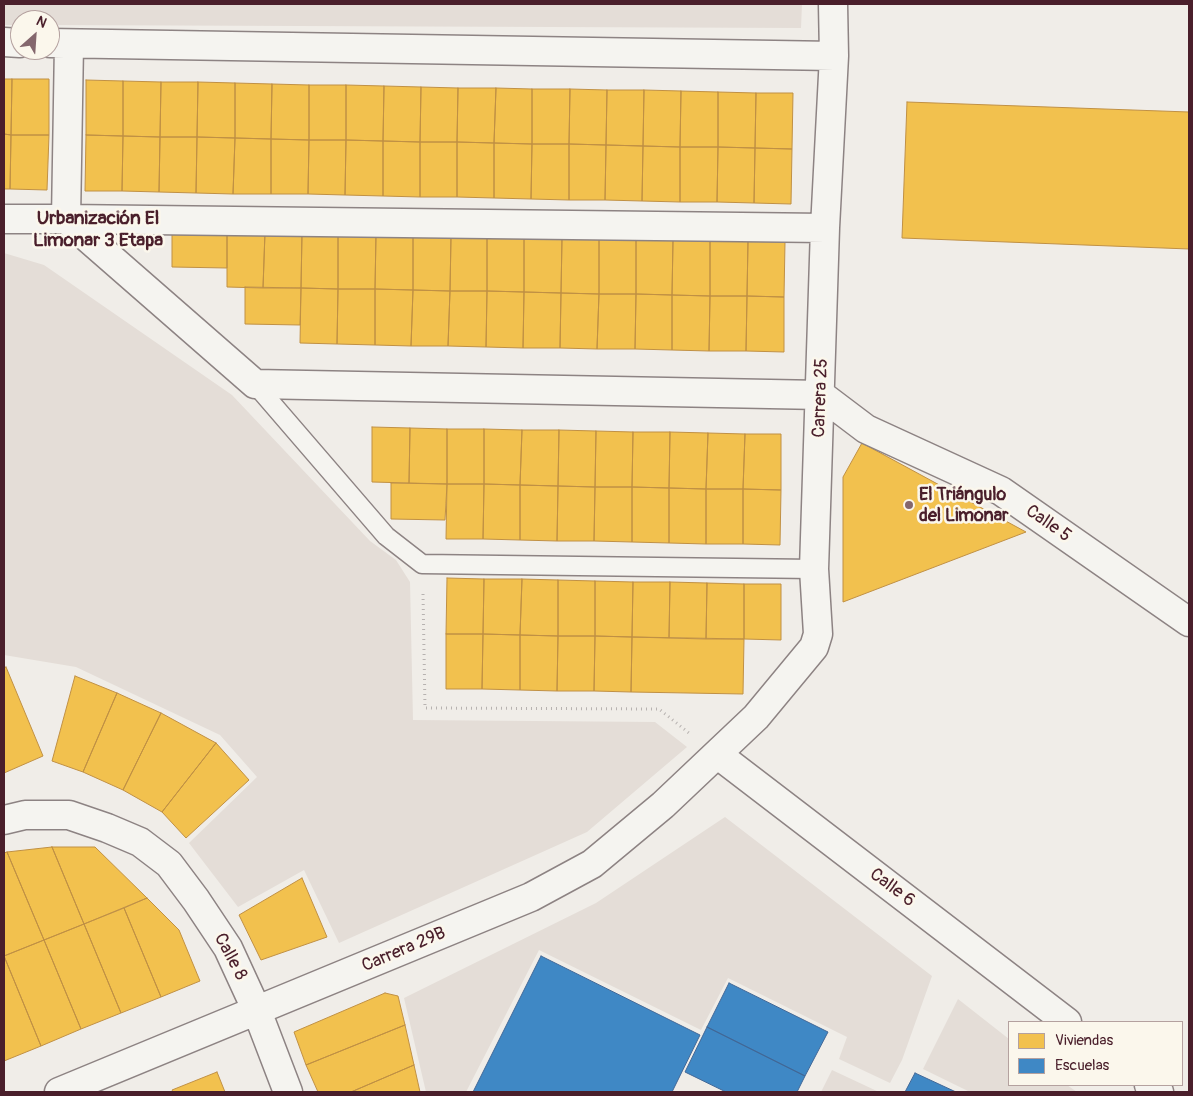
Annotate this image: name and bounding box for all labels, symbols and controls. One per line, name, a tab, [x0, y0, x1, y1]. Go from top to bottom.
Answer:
north arrow	[10, 10, 60, 60]
text: N	[33, 12, 49, 32]
district label: Urbanización El Limonar 3 Etapa	[33, 208, 163, 252]
street label: Carrera 25	[809, 358, 833, 438]
place label: El Triángulo del Limonar	[919, 484, 1008, 526]
marker: El Triángulo del Limonar	[903, 499, 915, 511]
street label: Calle 5	[1021, 501, 1075, 547]
street label: Calle 6	[865, 864, 919, 912]
street label: Carrera 29B	[359, 923, 449, 977]
street label: Calle 8	[209, 930, 251, 984]
legend	[1008, 1021, 1183, 1086]
text: Viviendas	[1055, 1031, 1113, 1050]
text: Escuelas	[1055, 1056, 1109, 1075]

